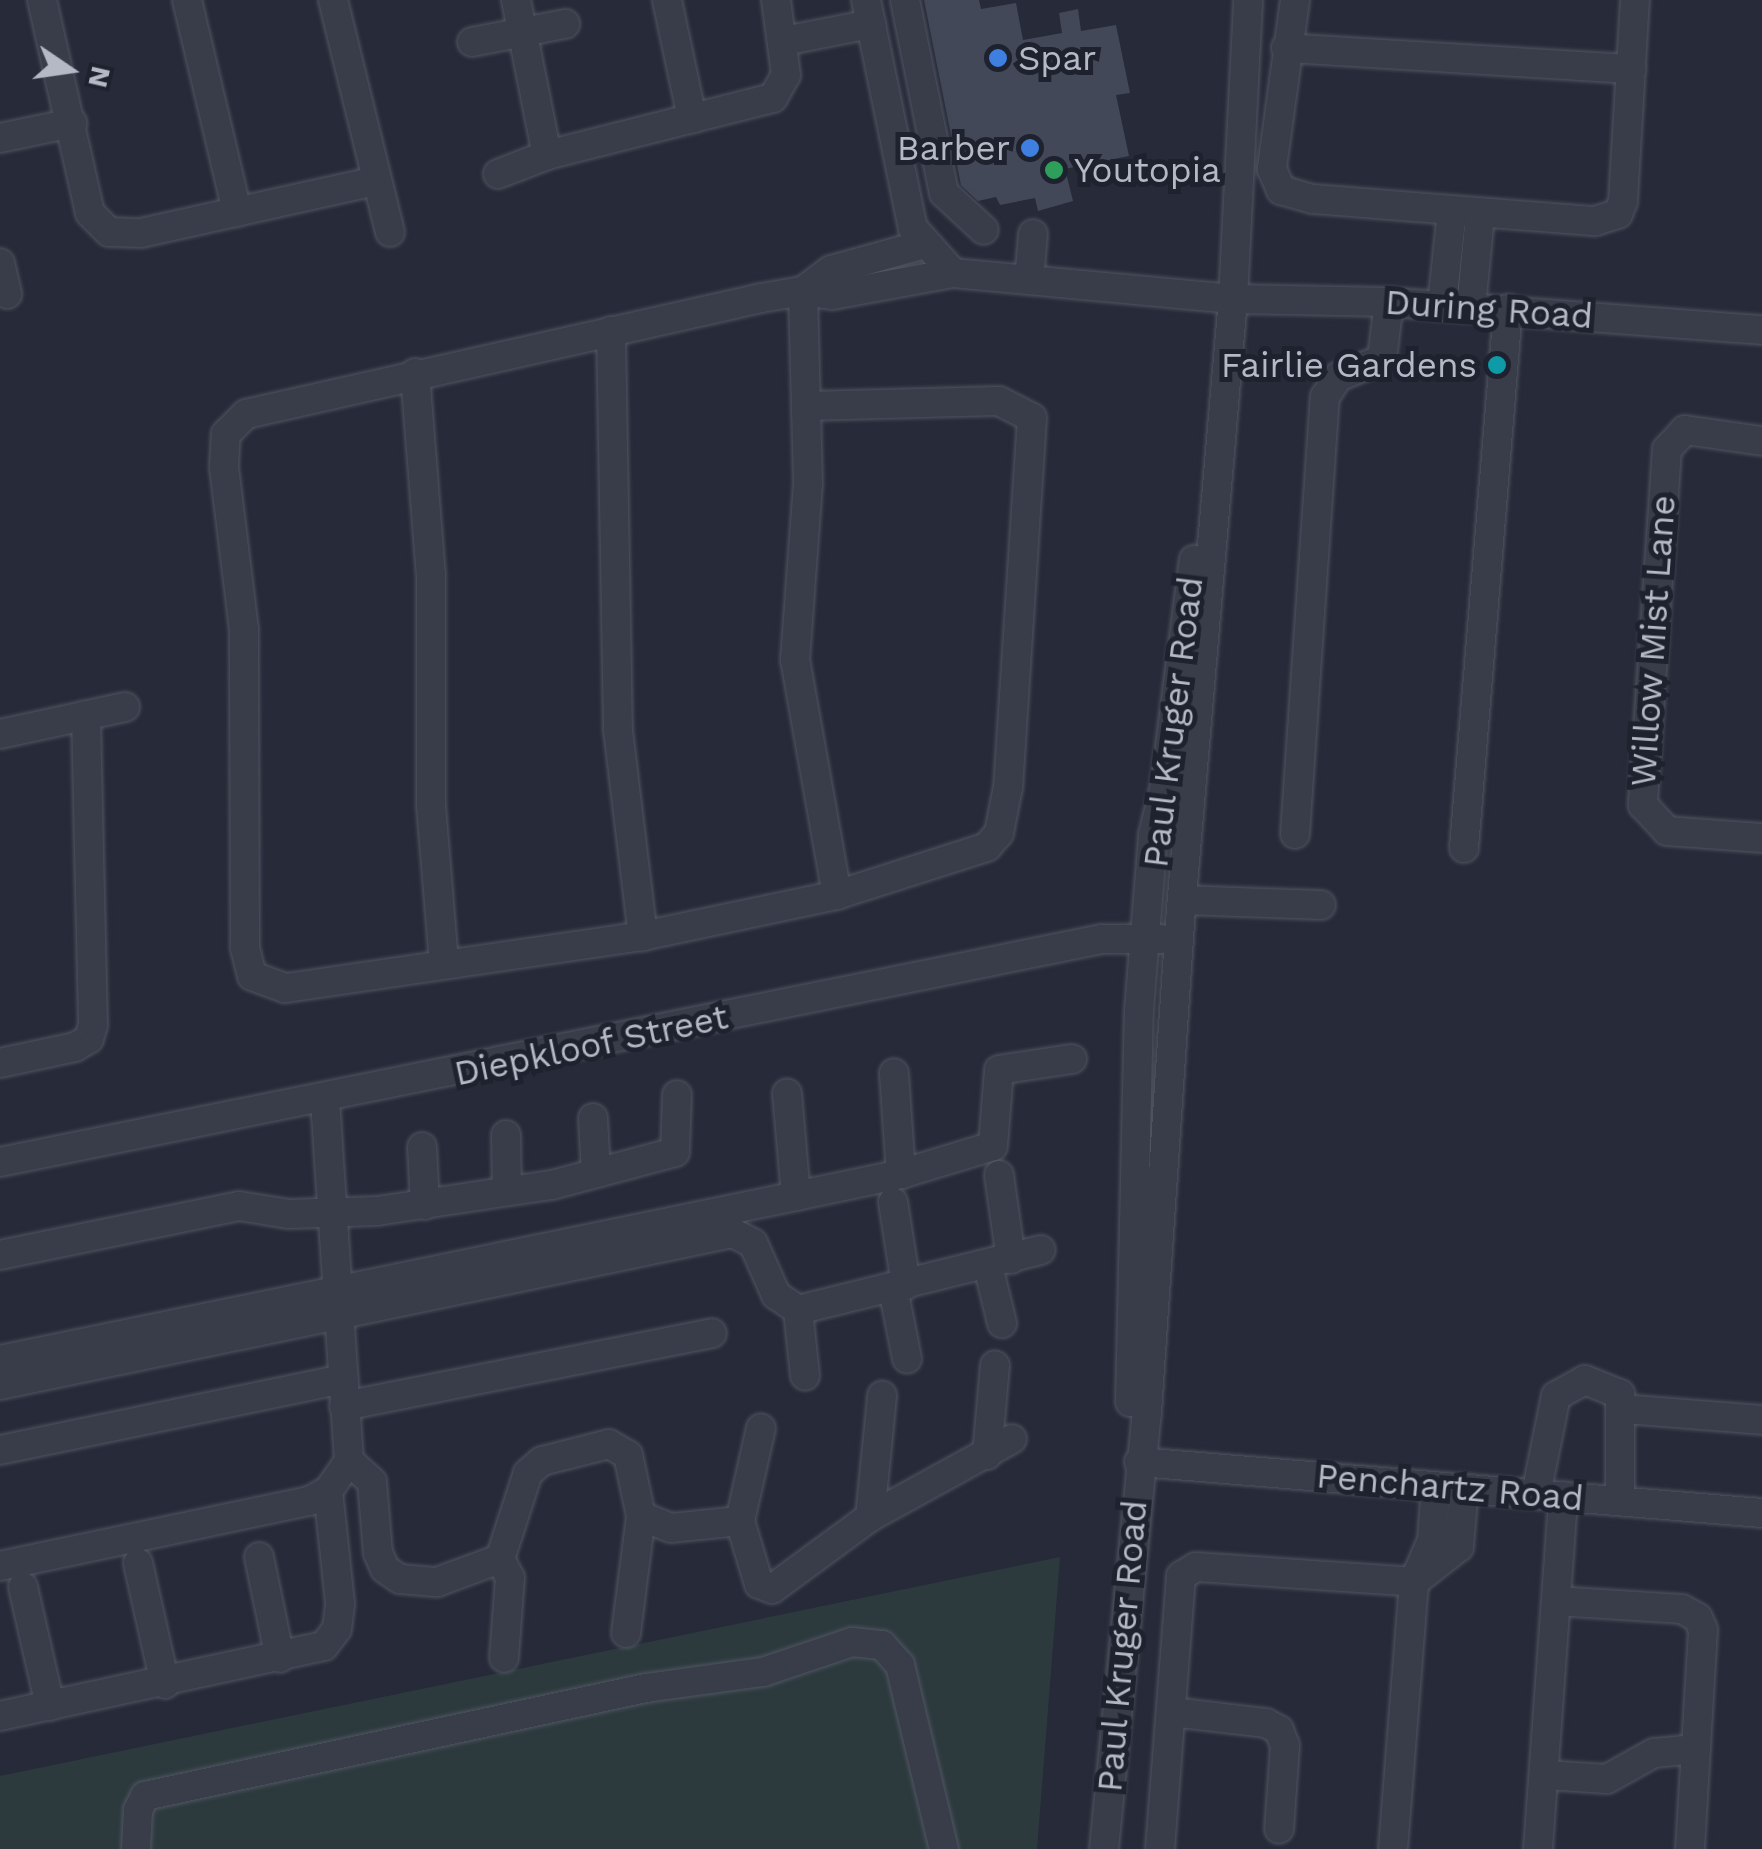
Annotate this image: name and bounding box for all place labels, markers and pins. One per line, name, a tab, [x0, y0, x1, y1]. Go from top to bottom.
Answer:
place label: Spar	[1018, 37, 1096, 79]
marker: Spar	[987, 47, 1009, 69]
place label: Barber	[897, 127, 1010, 169]
marker: Barber	[1019, 137, 1041, 159]
place label: Youtopia	[1074, 149, 1221, 191]
marker: Youtopia	[1043, 159, 1065, 181]
place label: Fairlie Gardens	[1221, 344, 1477, 386]
marker: Fairlie Gardens	[1486, 354, 1508, 376]

